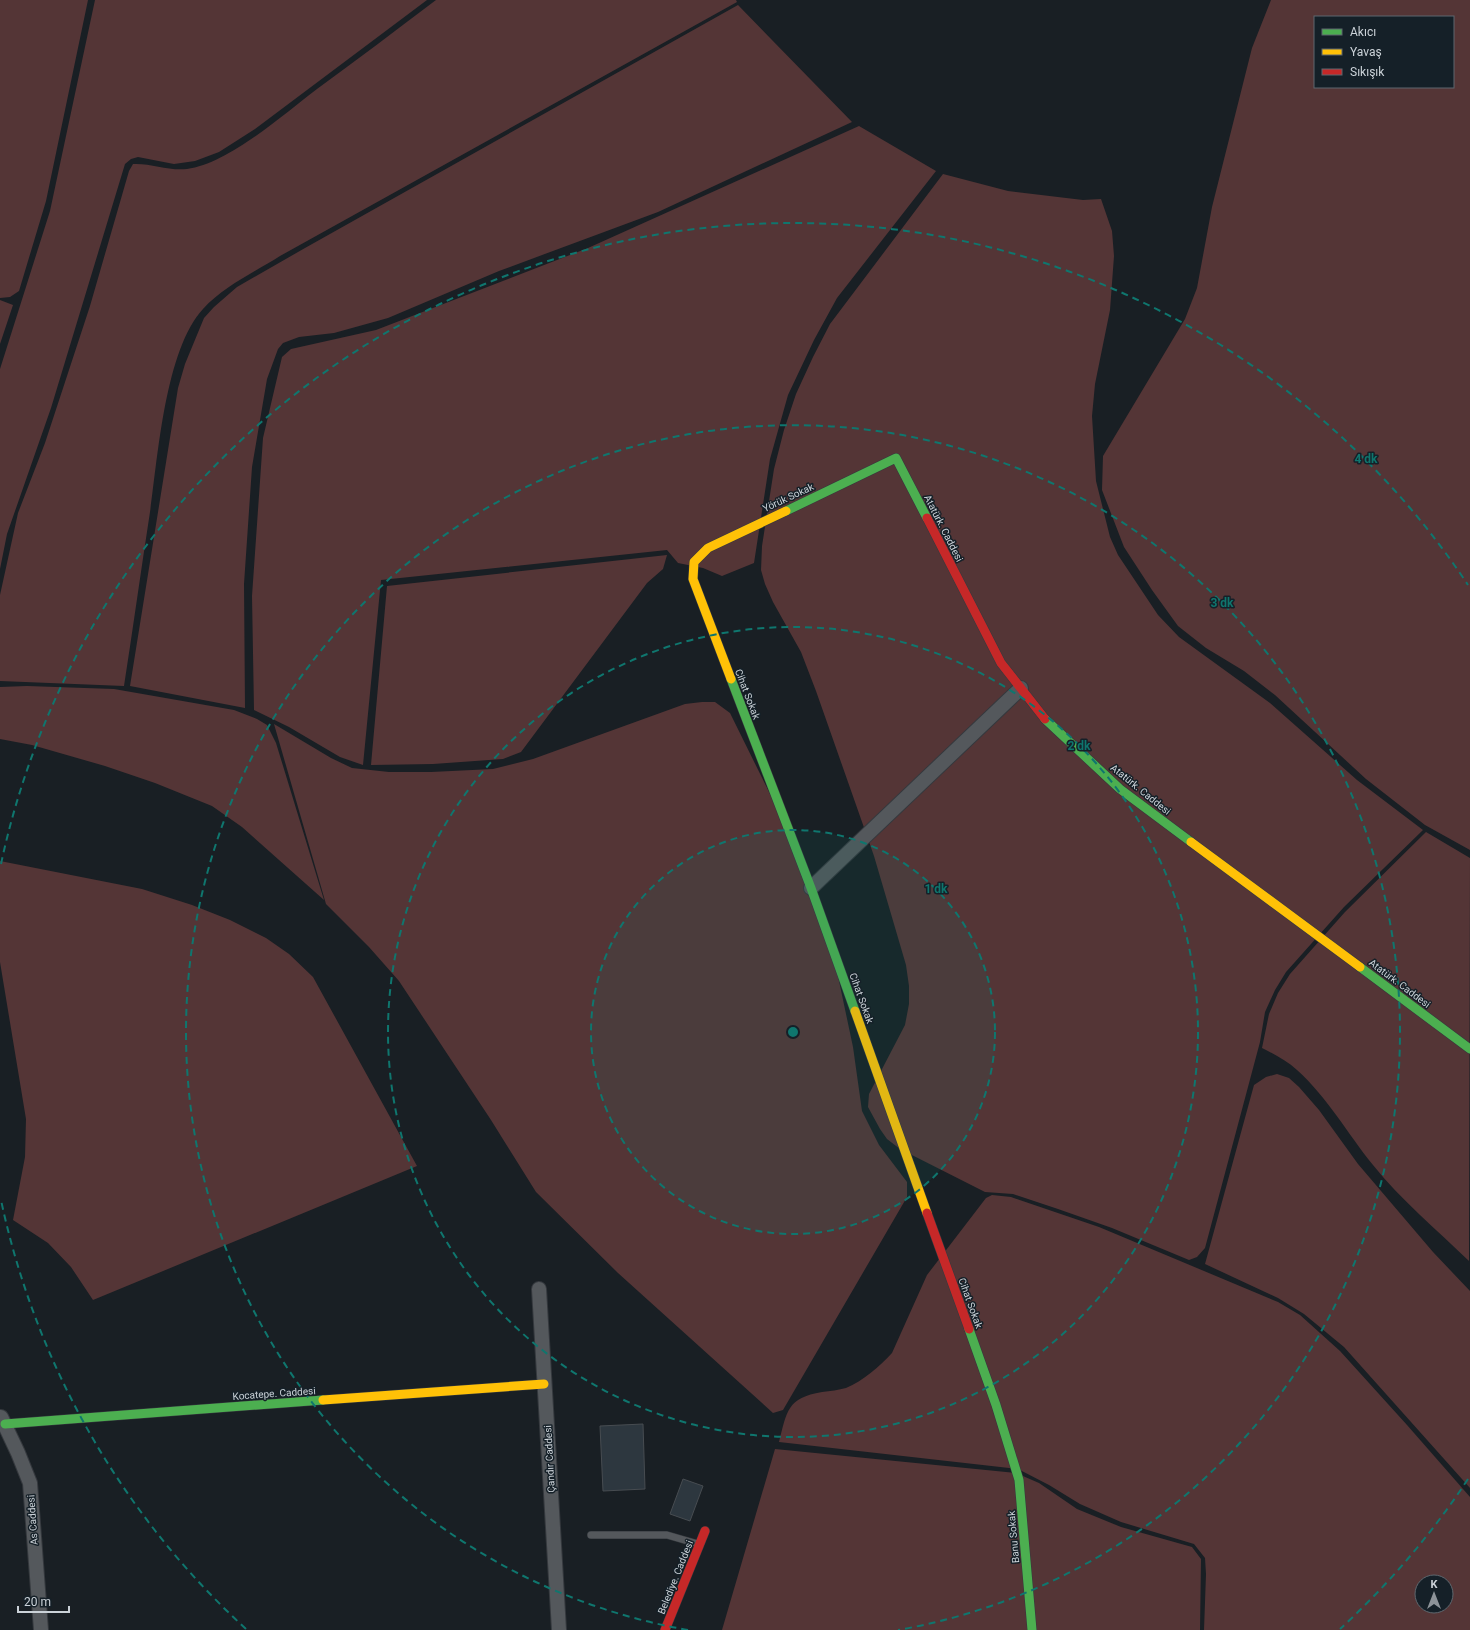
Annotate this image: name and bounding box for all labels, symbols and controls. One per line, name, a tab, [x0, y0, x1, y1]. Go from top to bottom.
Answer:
legend	[1314, 16, 1454, 88]
text: Akıcı	[1350, 25, 1376, 39]
text: Yavaş	[1350, 45, 1382, 59]
text: Sıkışık	[1350, 65, 1385, 79]
text: 4 dk	[1354, 452, 1378, 466]
street label: Yörük Sokak	[761, 480, 816, 514]
street label: Atatürk. Caddesi	[922, 493, 965, 564]
text: 3 dk	[1210, 596, 1234, 610]
street label: Cihat Sokak	[733, 668, 762, 722]
text: 2 dk	[1067, 739, 1091, 753]
street label: Atatürk. Caddesi	[1109, 762, 1173, 817]
text: 1 dk	[924, 882, 948, 896]
street label: Atatürk. Caddesi	[1367, 957, 1432, 1010]
street label: Cihat Sokak	[847, 971, 876, 1026]
centre of rings	[786, 1025, 800, 1039]
street label: Cihat Sokak	[956, 1276, 985, 1331]
street label: Kocatepe. Caddesi	[232, 1385, 316, 1402]
street label: Çandır Caddesi	[542, 1425, 557, 1493]
street label: As Caddesi	[25, 1494, 40, 1545]
street label: Banu Sokak	[1006, 1509, 1021, 1564]
street label: Belediye. Caddesi	[656, 1539, 695, 1616]
north arrow	[1414, 1574, 1454, 1614]
text: K	[1431, 1578, 1439, 1591]
scale bar	[18, 1588, 69, 1614]
text: 20 m	[24, 1595, 51, 1609]

